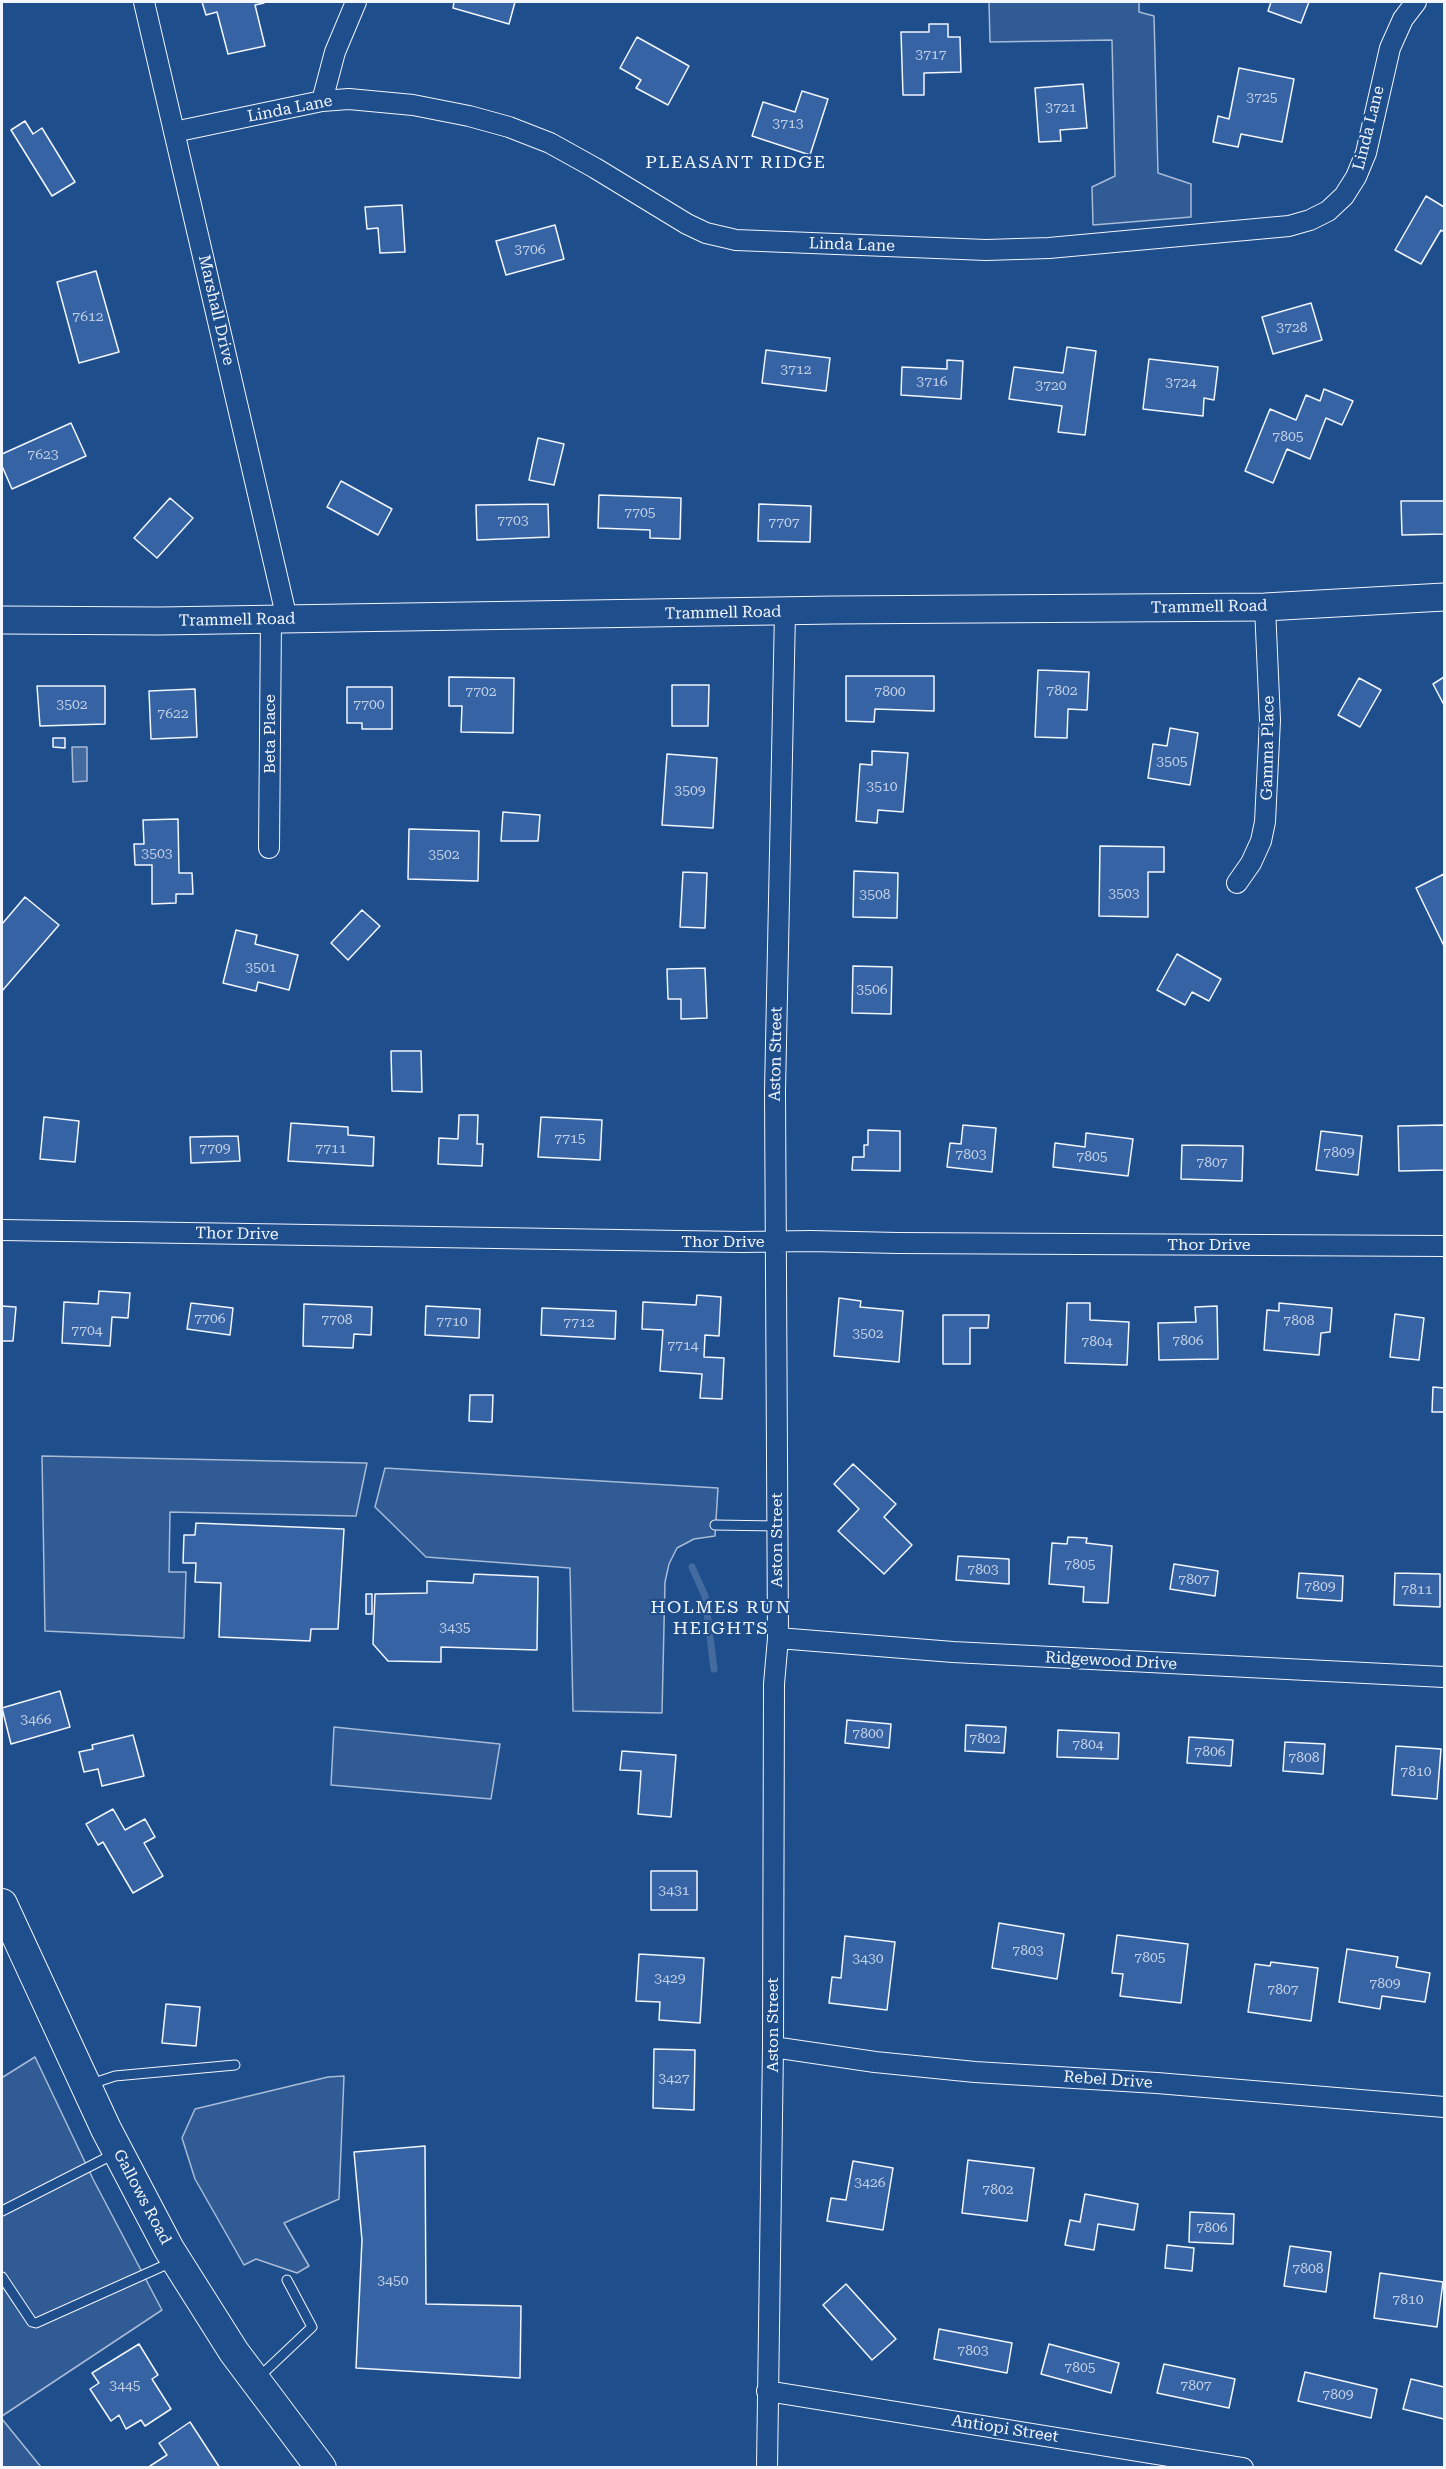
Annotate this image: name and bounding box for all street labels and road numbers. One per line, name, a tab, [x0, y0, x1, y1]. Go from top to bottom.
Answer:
street label: Linda Lane	[1349, 84, 1389, 172]
street label: Linda Lane	[246, 91, 334, 127]
street label: Linda Lane	[809, 234, 895, 256]
street label: Marshall Drive	[194, 253, 238, 367]
street label: Trammell Road	[1150, 596, 1268, 618]
street label: Trammell Road	[664, 602, 782, 624]
street label: Trammell Road	[178, 609, 296, 631]
street label: Beta Place	[260, 694, 280, 774]
street label: Gamma Place	[1257, 696, 1279, 800]
street label: Aston Street	[766, 1006, 786, 1102]
street label: Thor Drive	[195, 1224, 279, 1244]
street label: Thor Drive	[681, 1232, 765, 1252]
street label: Thor Drive	[1167, 1235, 1251, 1255]
street label: Aston Street	[767, 1493, 787, 1587]
street label: Ridgewood Drive	[1044, 1648, 1178, 1674]
street label: Aston Street	[763, 1978, 783, 2072]
street label: Rebel Drive	[1063, 2067, 1153, 2093]
street label: Gallows Road	[109, 2146, 175, 2248]
street label: Antiopi Street	[950, 2411, 1060, 2447]

